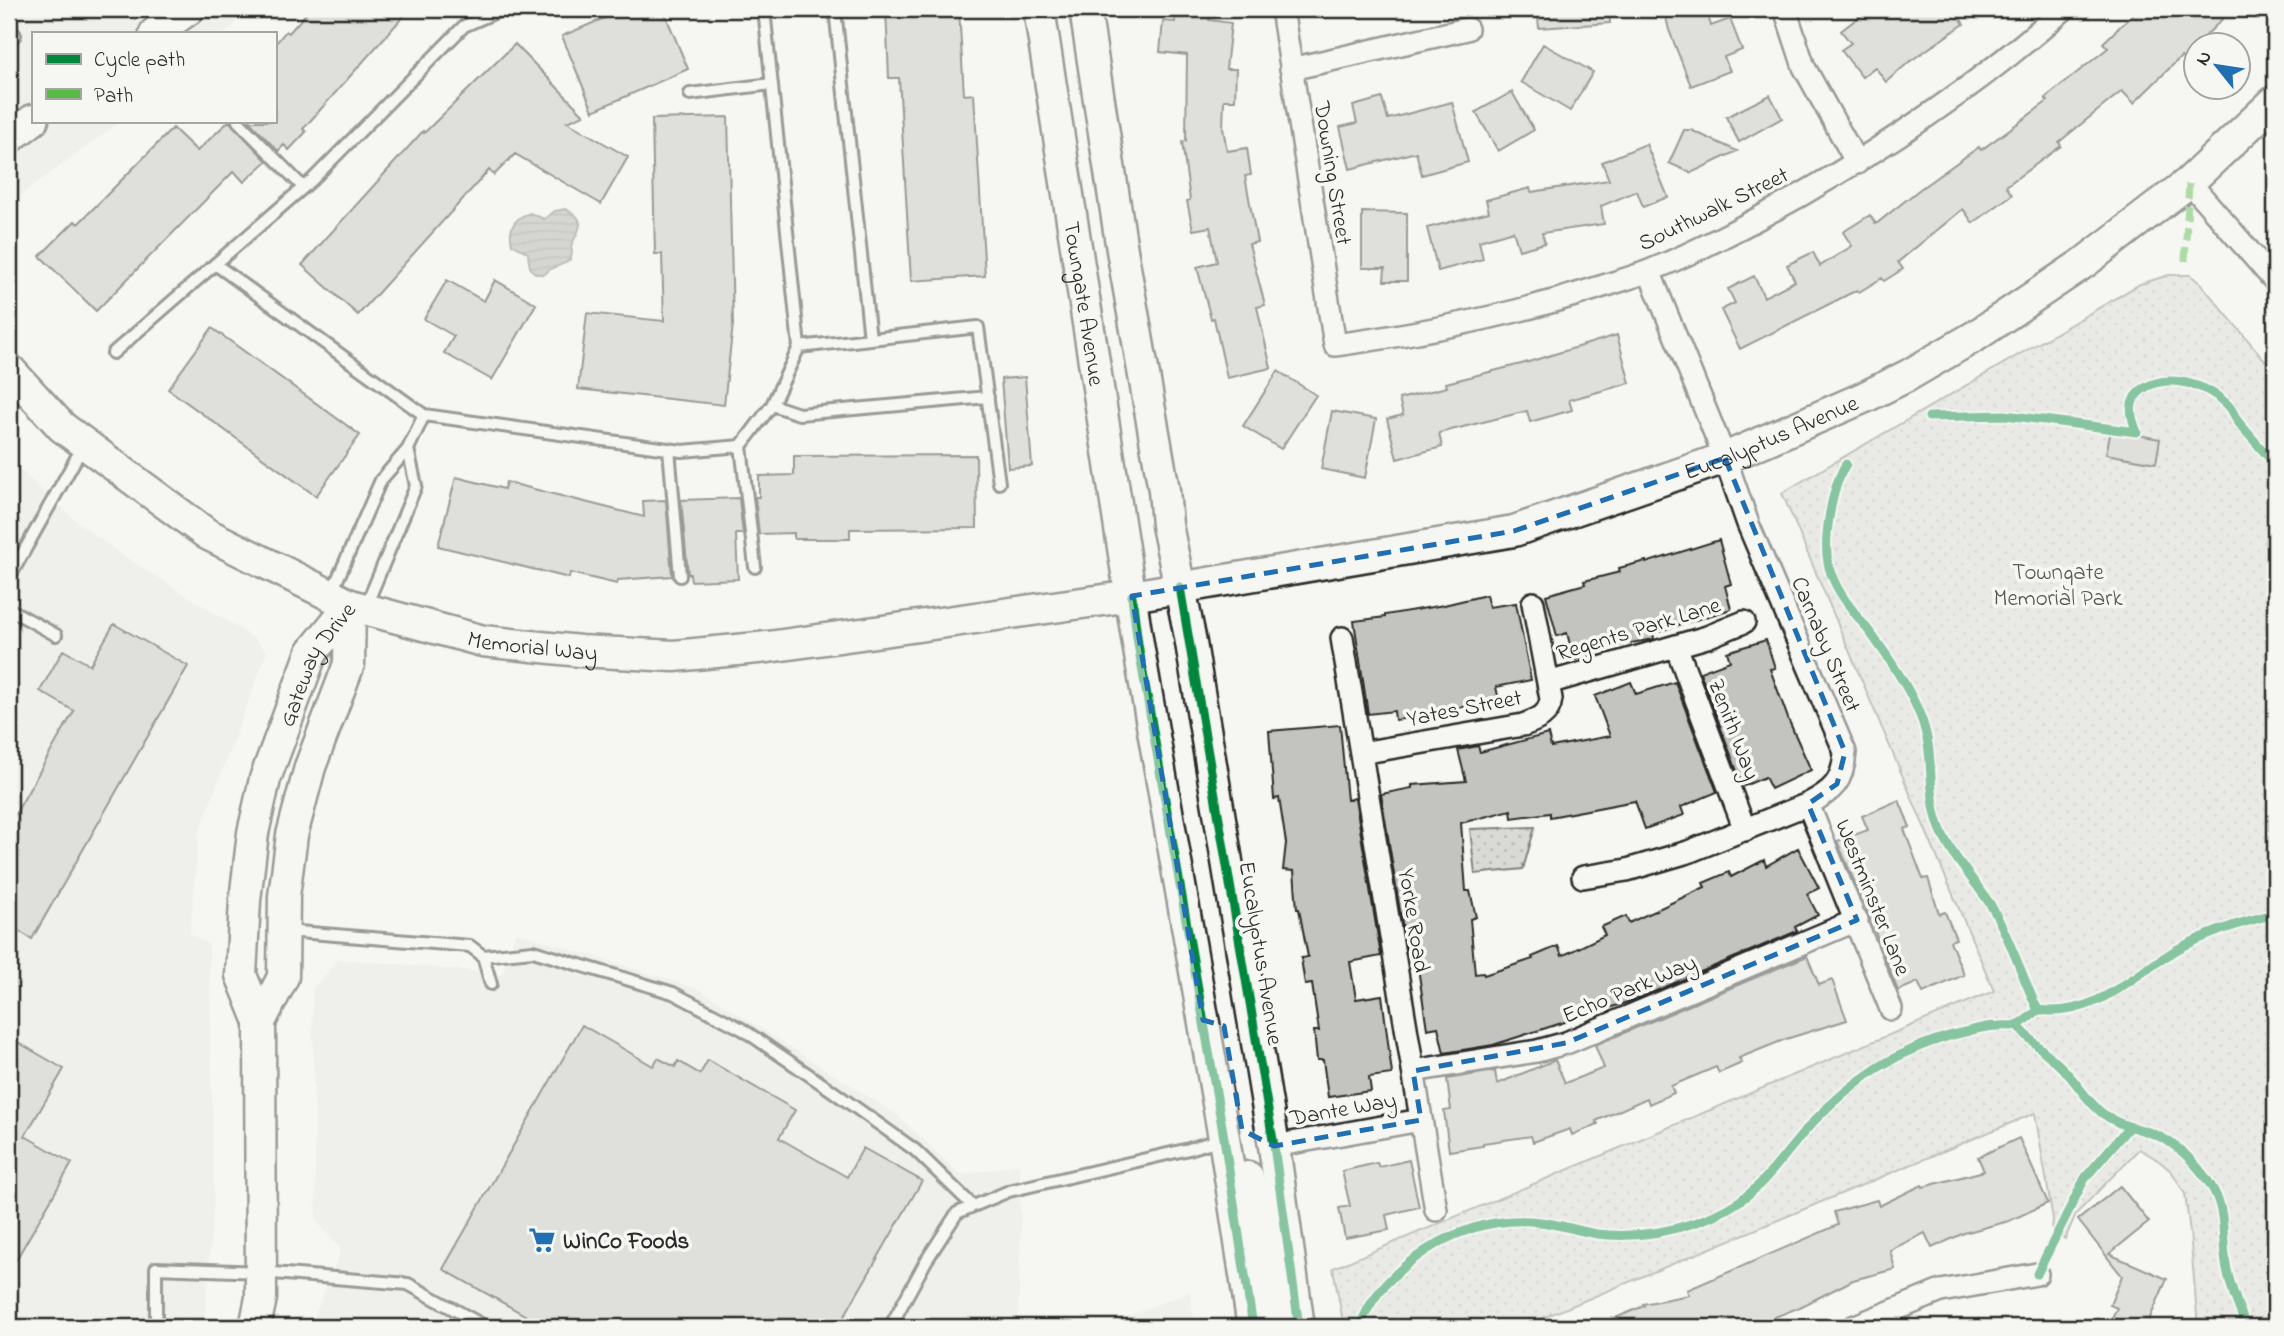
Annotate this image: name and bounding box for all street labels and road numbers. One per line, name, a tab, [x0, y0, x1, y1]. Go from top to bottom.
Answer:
street label: Downing Street	[1303, 98, 1359, 248]
street label: Southwalk Street	[1633, 159, 1795, 261]
street label: Towngate Avenue	[1053, 219, 1112, 389]
street label: Eucalyptus Avenue	[1680, 388, 1865, 490]
street label: Carnaby Street	[1779, 572, 1868, 719]
street label: Regents Park Lane	[1553, 590, 1726, 672]
street label: Gateway Drive	[272, 595, 365, 732]
street label: Memorial Way	[463, 623, 598, 673]
street label: Zenith Way	[1696, 674, 1767, 786]
street label: Yates Street	[1404, 682, 1525, 737]
street label: Westminster Lane	[1825, 815, 1918, 982]
street label: Eucalyptus Avenue	[1227, 859, 1290, 1049]
street label: Yorke Road	[1388, 866, 1437, 975]
street label: Echo Park Way	[1558, 947, 1703, 1035]
street label: Dante Way	[1287, 1085, 1400, 1138]

